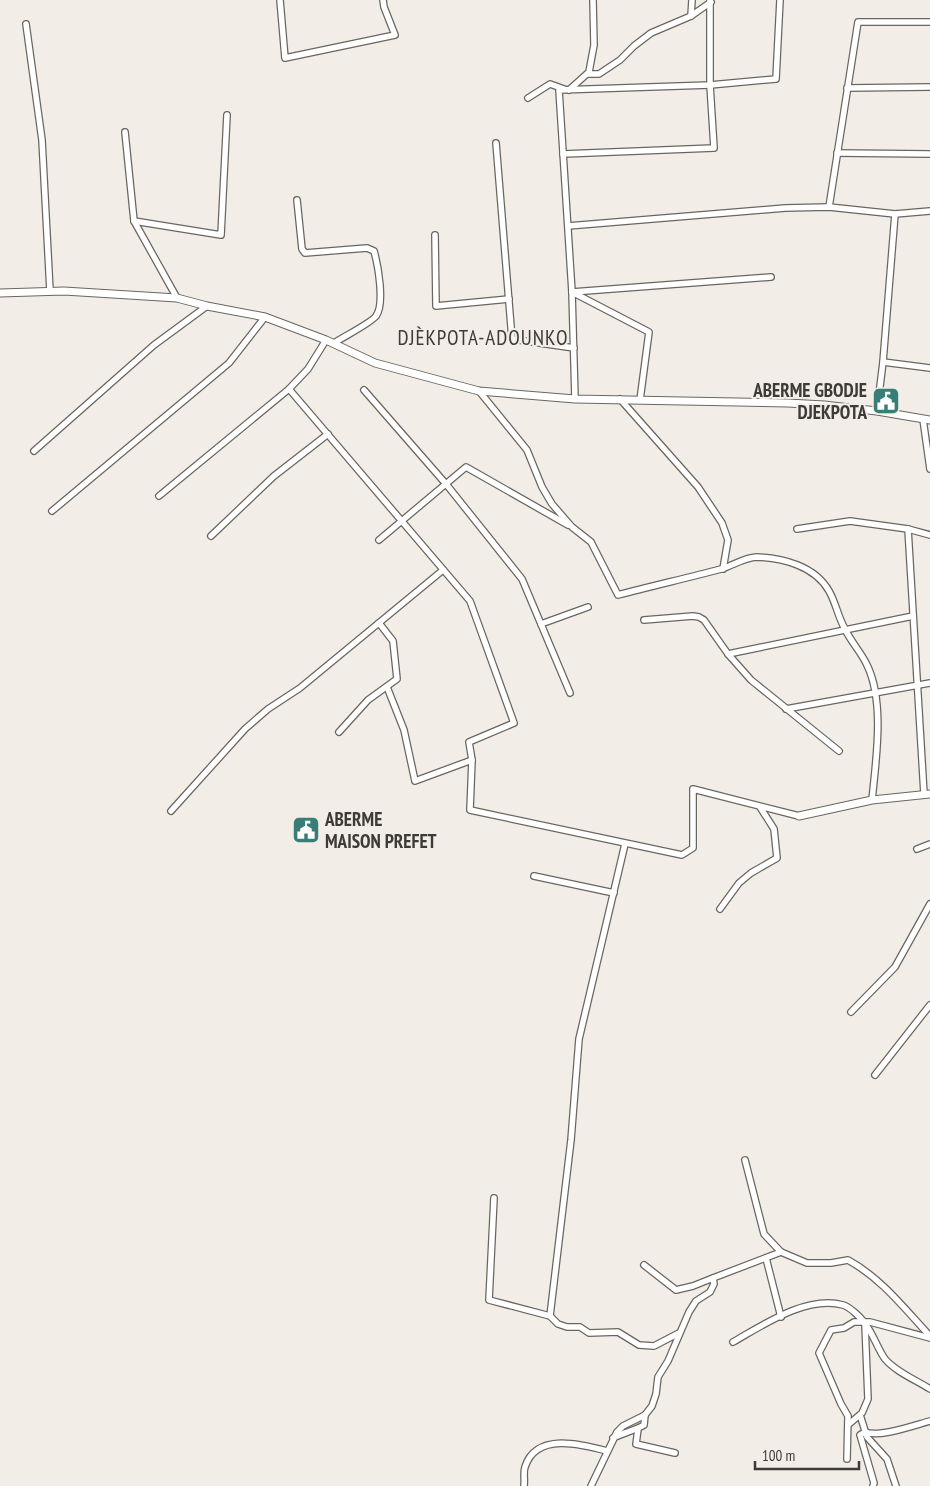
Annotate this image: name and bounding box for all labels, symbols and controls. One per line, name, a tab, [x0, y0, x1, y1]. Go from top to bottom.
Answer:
district label: DJÈKPOTA-ADOUNKO	[398, 324, 568, 351]
place label: ABERME GBODJE DJEKPOTA	[752, 378, 867, 424]
public building icon: ABERME GBODJE DJEKPOTA	[871, 386, 901, 416]
place label: ABERME MAISON PREFET	[324, 807, 437, 853]
public building icon: ABERME MAISON PREFET	[291, 815, 321, 845]
scale bar	[755, 1438, 859, 1470]
text: 100 m	[762, 1446, 795, 1465]

